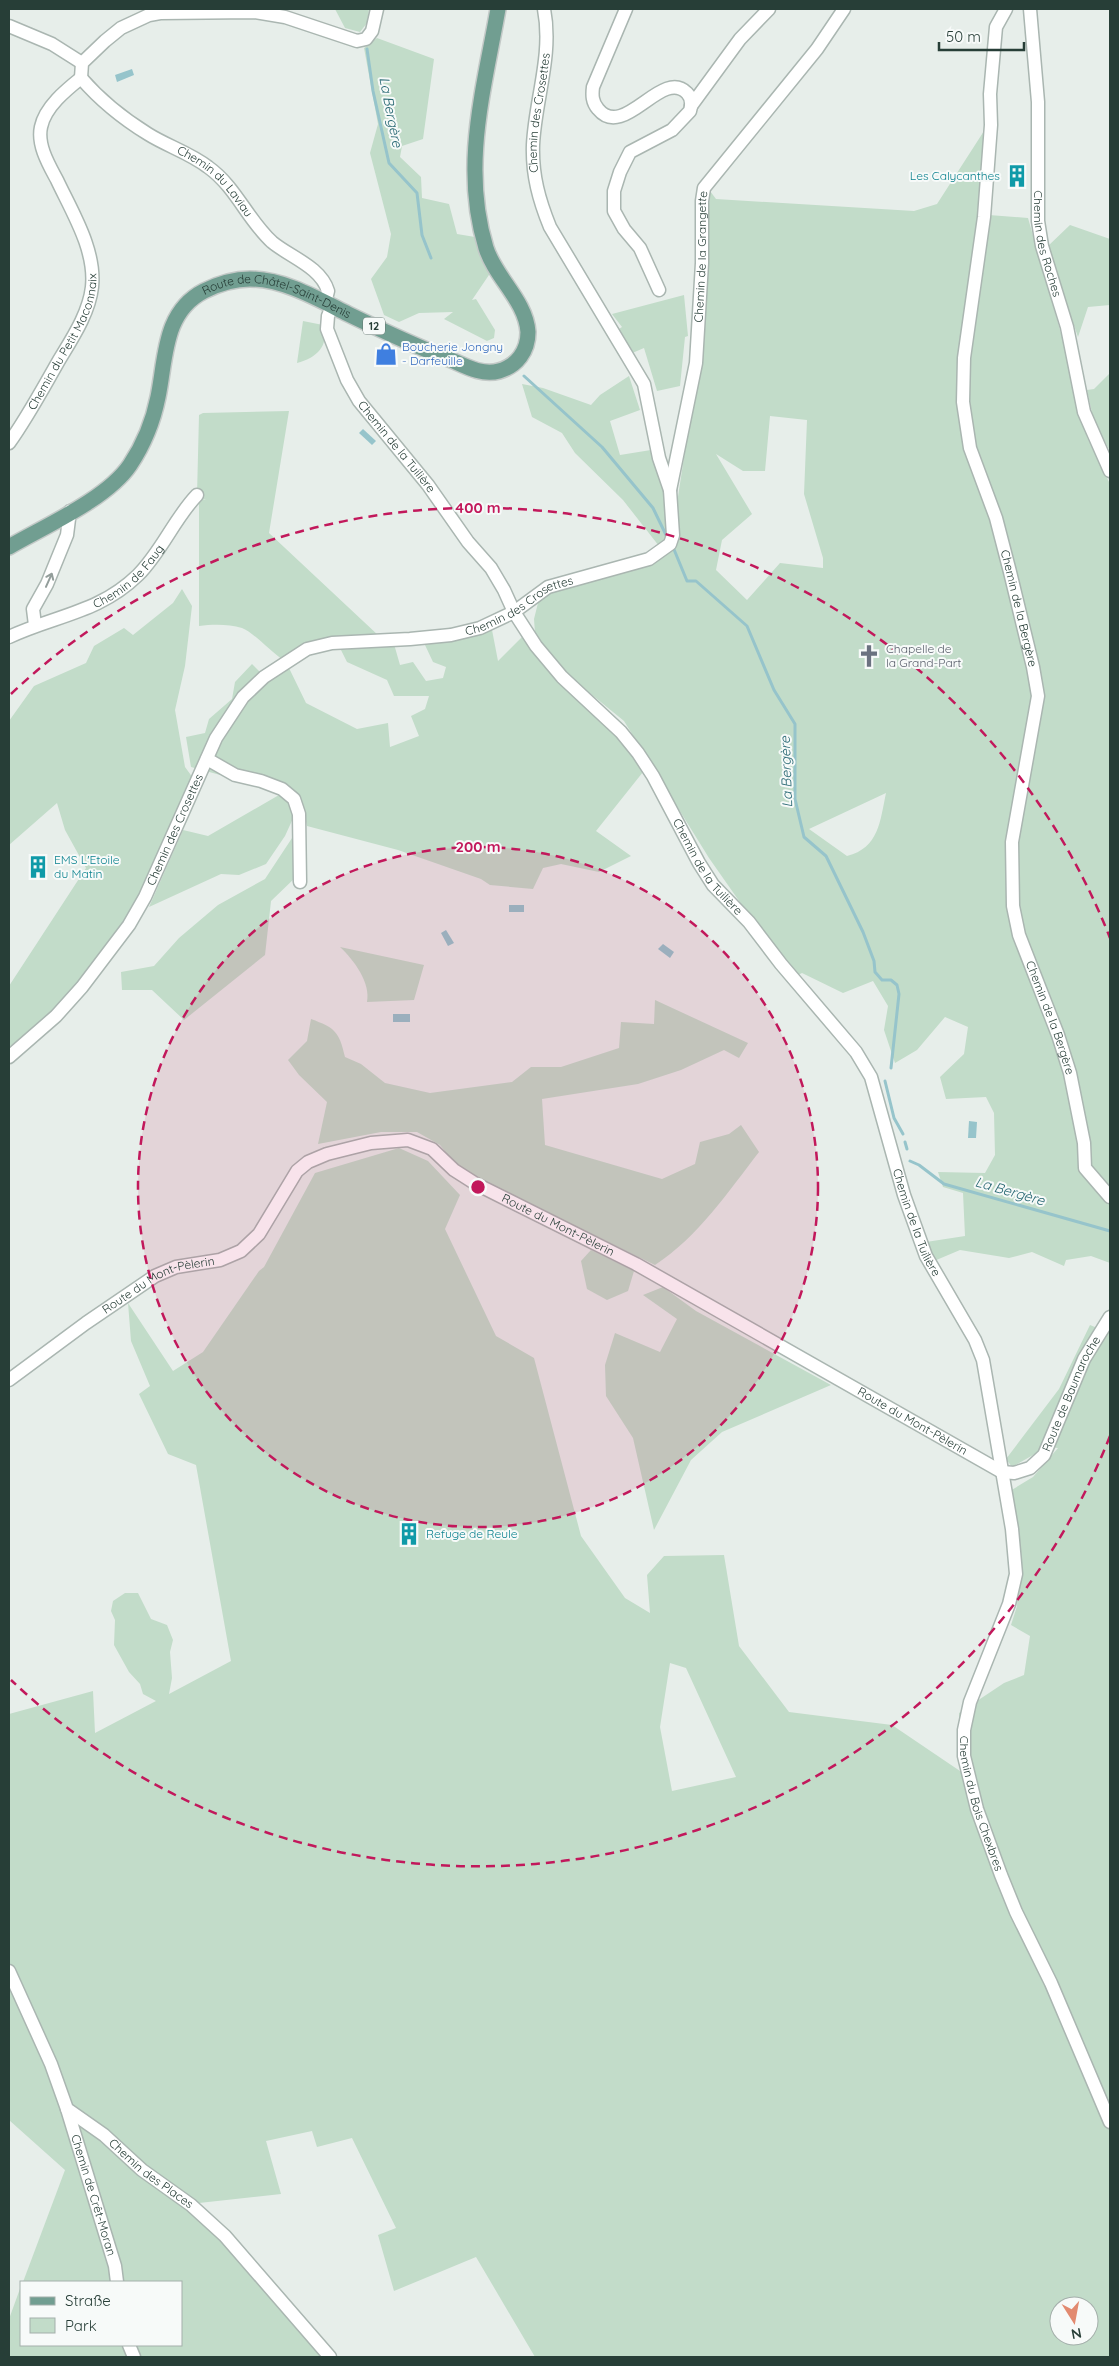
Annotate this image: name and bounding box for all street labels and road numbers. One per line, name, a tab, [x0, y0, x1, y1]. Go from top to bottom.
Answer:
street label: Chemin des Crosettes	[525, 52, 553, 174]
street label: Chemin du Laviau	[175, 142, 256, 220]
street label: Chemin de la Grangette	[690, 190, 710, 323]
street label: Chemin des Roches	[1031, 190, 1065, 299]
street label: Route de Châtel-Saint-Denis	[199, 271, 354, 321]
street label: Chemin du Petit Maconnaix	[24, 273, 99, 413]
road number: 12	[363, 318, 385, 334]
street label: Chemin de la Tuilière	[355, 398, 439, 496]
street label: Chemin de Faug	[90, 542, 167, 611]
street label: Chemin de la Bergère	[998, 548, 1041, 669]
street label: Chemin des Crosettes	[464, 572, 575, 638]
street label: Chemin des Crosettes	[143, 771, 206, 888]
street label: Chemin de la Tuilière	[670, 816, 746, 918]
street label: Chemin de la Bergère	[1023, 958, 1078, 1076]
street label: Chemin de la Tuilière	[890, 1167, 944, 1279]
street label: Route du Mont-Pèlerin	[499, 1190, 617, 1259]
street label: Route du Mont-Pèlerin	[99, 1253, 215, 1317]
street label: Route de Baumaroche	[1038, 1333, 1103, 1454]
street label: Route du Mont-Pèlerin	[855, 1383, 970, 1458]
street label: Chemin du Bois Chexbres	[957, 1736, 1007, 1873]
street label: Chemin de Crêt-Moran	[68, 2132, 119, 2257]
street label: Chemin des Places	[106, 2135, 197, 2212]

